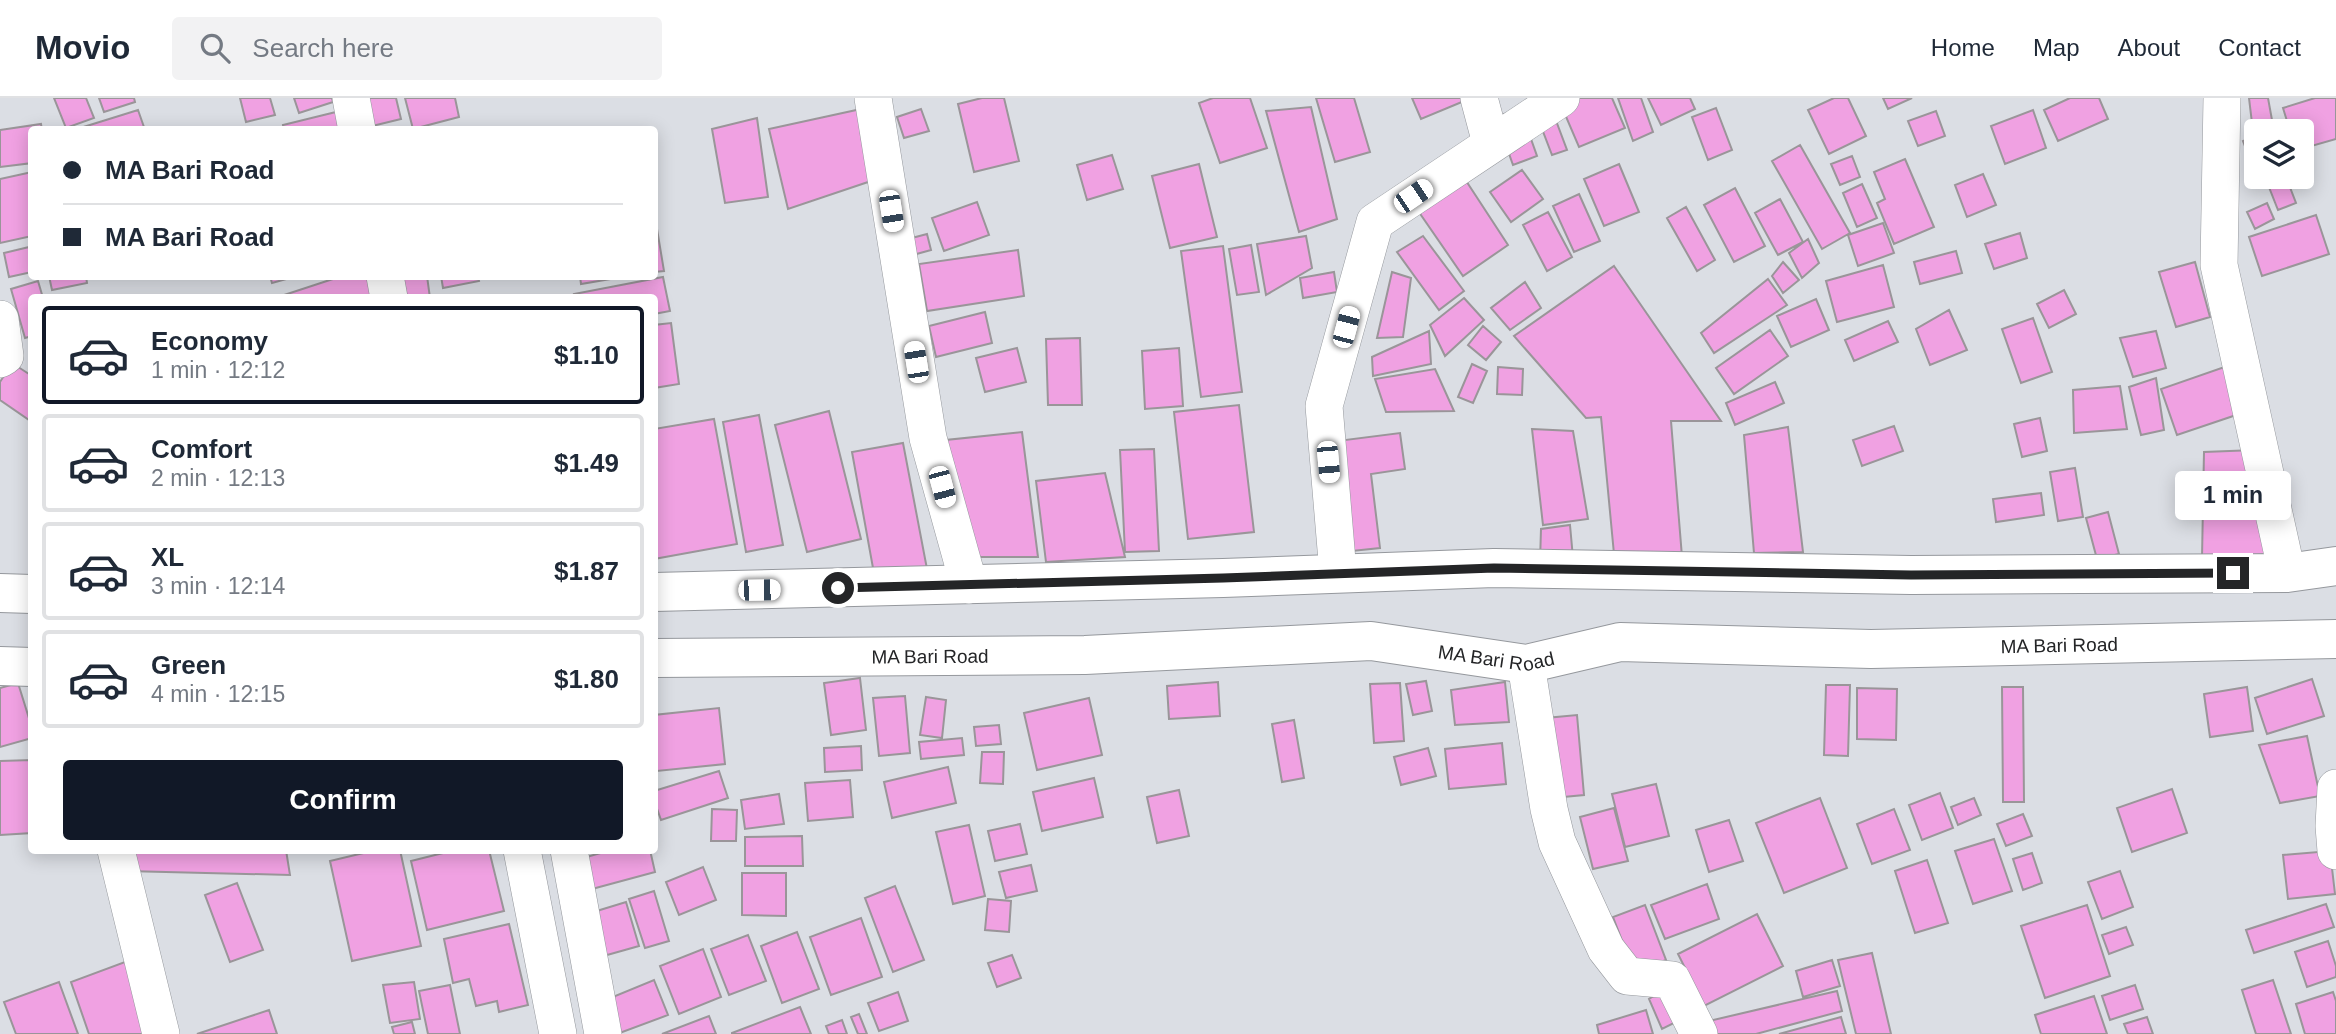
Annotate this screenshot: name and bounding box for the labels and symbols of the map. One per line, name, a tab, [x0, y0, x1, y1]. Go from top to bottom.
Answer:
car	[1390, 176, 1437, 216]
car	[878, 189, 905, 233]
car	[1331, 304, 1362, 350]
car	[903, 340, 930, 384]
car	[1316, 440, 1341, 484]
car	[927, 464, 958, 510]
callout: 1 min	[2175, 472, 2291, 520]
route end	[2217, 557, 2249, 589]
route start	[822, 572, 854, 604]
car	[738, 579, 781, 601]
street label: MA Bari Road	[2000, 633, 2118, 657]
street label: MA Bari Road	[1437, 641, 1556, 675]
street label: MA Bari Road	[871, 645, 989, 667]

